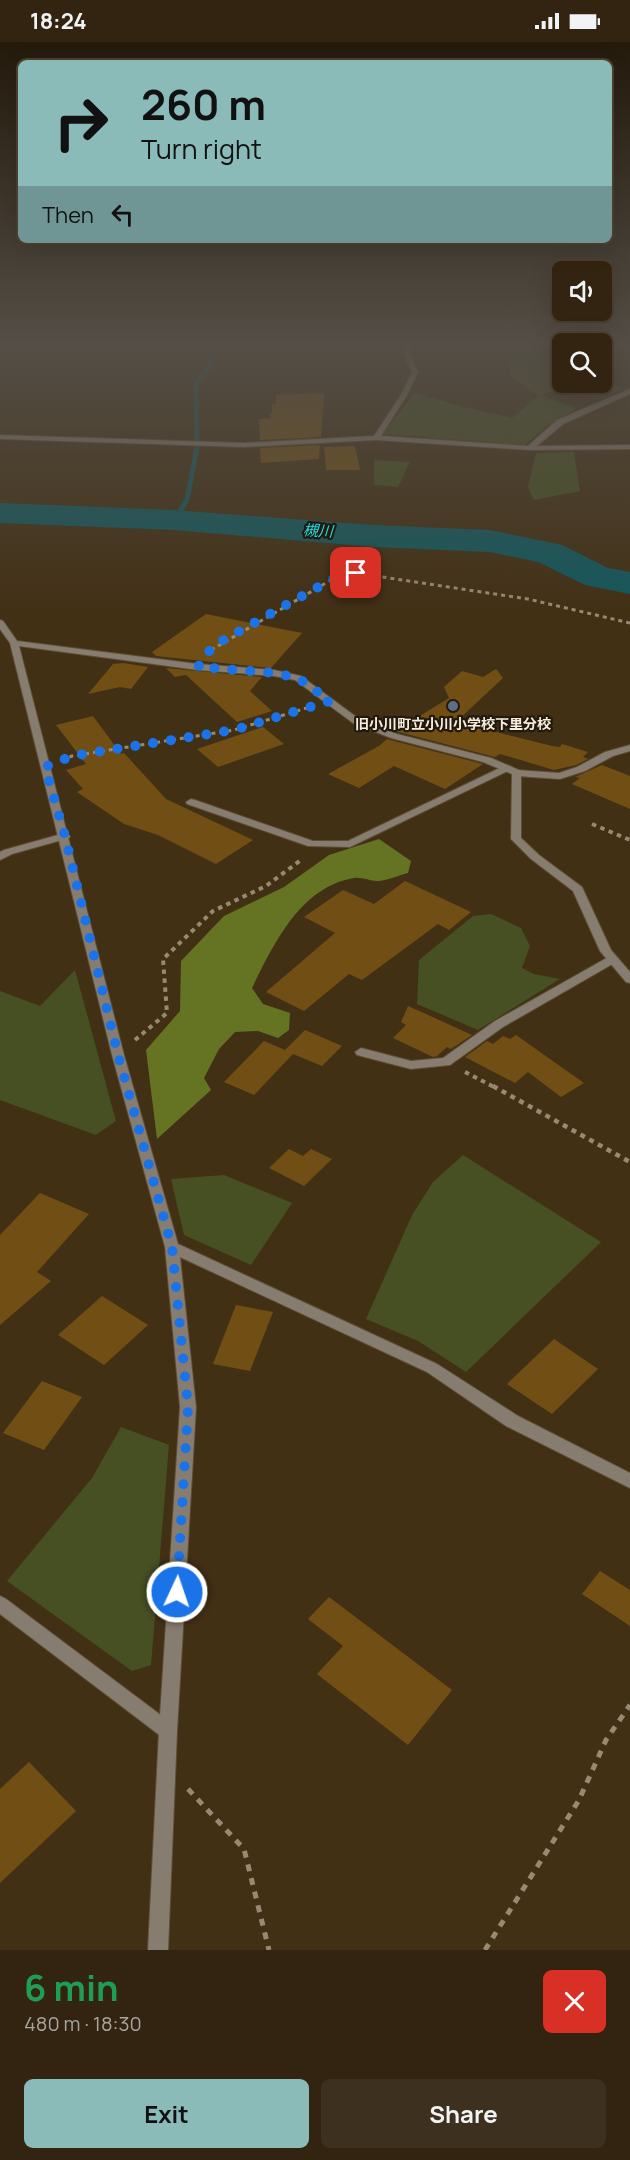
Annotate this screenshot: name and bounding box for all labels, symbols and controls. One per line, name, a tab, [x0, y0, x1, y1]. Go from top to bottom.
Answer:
text: 18:24	[30, 6, 87, 36]
text: 260 m	[141, 75, 266, 133]
icon: right	[42, 84, 120, 162]
text: Turn right	[141, 130, 262, 167]
icon: left	[106, 198, 139, 231]
text: Then	[42, 200, 94, 230]
map controls	[552, 261, 612, 393]
button: sound	[552, 261, 612, 321]
button: search	[552, 333, 612, 393]
water label: 槻川	[302, 519, 336, 542]
pin	[330, 547, 381, 598]
icon: arrive	[339, 556, 372, 589]
marker: 旧小川町立小川小学校下里分校	[446, 699, 460, 713]
place label: 旧小川町立小川小学校下里分校	[355, 714, 551, 733]
position arrow	[145, 1560, 209, 1624]
text: 6 min	[24, 1963, 119, 2012]
button: close	[543, 1970, 606, 2033]
text: 480 m · 18:30	[24, 2010, 142, 2037]
button: Exit	[24, 2079, 309, 2148]
button: Share	[321, 2079, 606, 2148]

